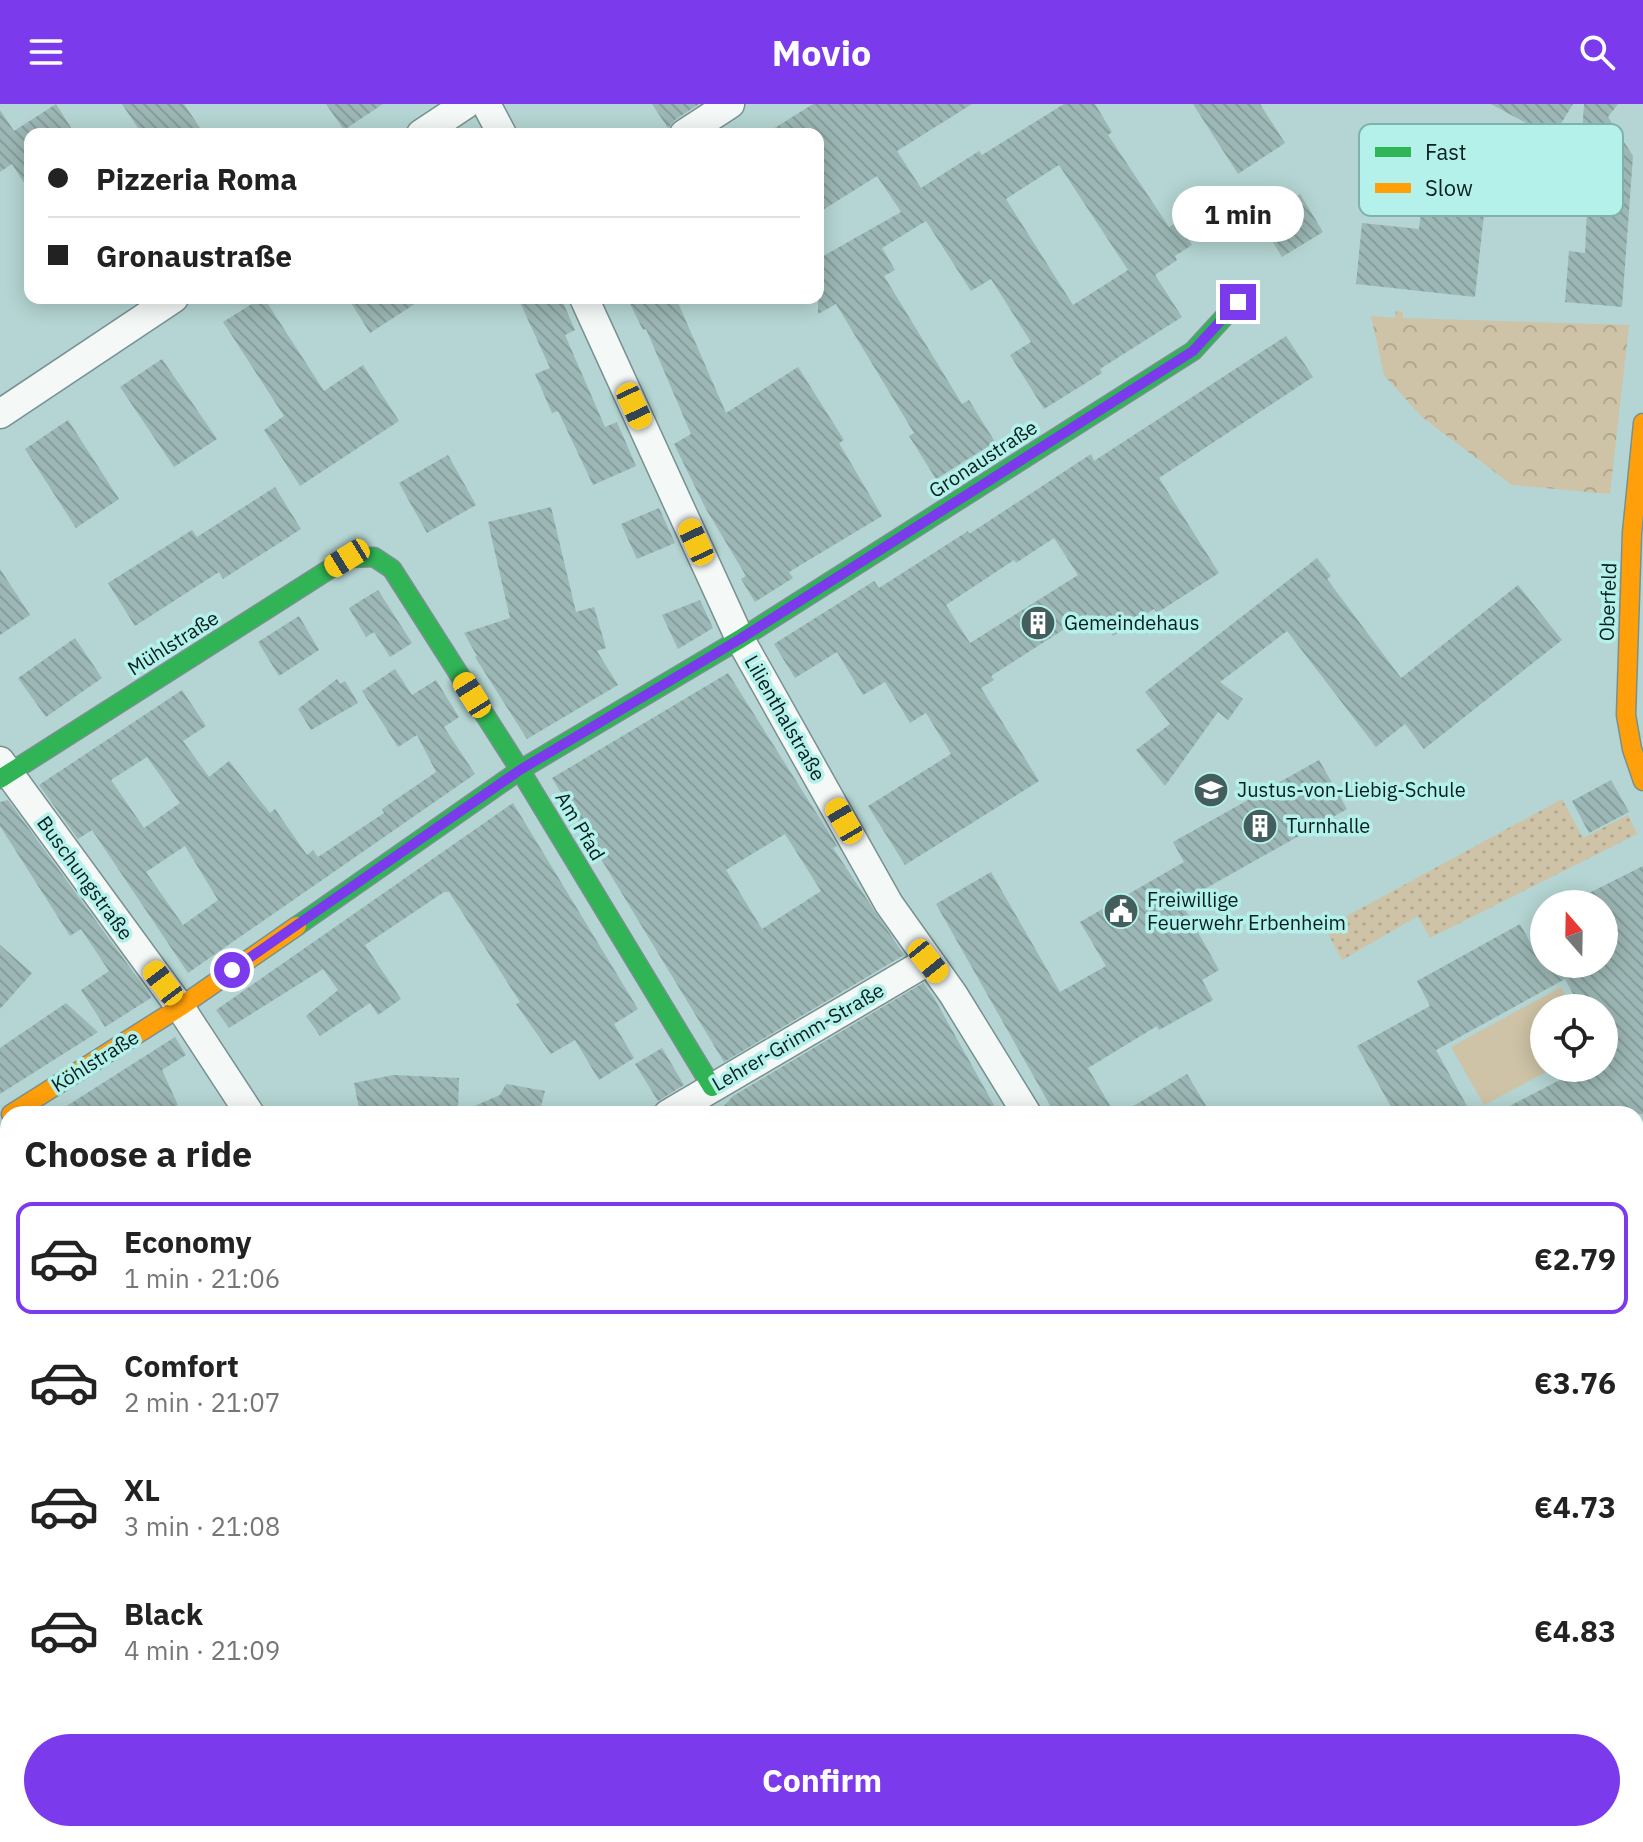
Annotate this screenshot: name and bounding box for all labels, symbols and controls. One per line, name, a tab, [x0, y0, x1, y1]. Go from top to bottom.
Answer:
text: Movio	[772, 29, 871, 76]
icon: menu	[24, 30, 68, 74]
icon: search	[1575, 30, 1619, 74]
legend	[1359, 124, 1623, 216]
text: Fast	[1425, 137, 1466, 166]
text: Pizzeria Roma	[96, 159, 297, 198]
text: Slow	[1425, 173, 1473, 202]
callout: 1 min	[1172, 186, 1304, 242]
text: 1 min	[1204, 197, 1272, 231]
text: Gronaustraße	[96, 236, 292, 275]
route end	[1220, 284, 1256, 320]
car	[613, 379, 655, 433]
street label: Gronaustraße	[923, 413, 1042, 504]
car	[675, 515, 717, 569]
car	[320, 535, 374, 581]
street label: Oberfeld	[1593, 562, 1622, 642]
street label: Mühlstraße	[122, 604, 223, 681]
building icon: Gemeindehaus	[1019, 604, 1057, 642]
place label: Gemeindehaus	[1064, 609, 1199, 636]
street label: Lilienthalstraße	[739, 650, 832, 785]
car	[449, 668, 495, 722]
school or university icon: Justus-von-Liebig-Schule	[1192, 771, 1230, 809]
place label: Justus-von-Liebig-Schule	[1237, 776, 1466, 803]
street label: Am Pfad	[549, 786, 612, 865]
car	[822, 794, 866, 848]
building icon: Turnhalle	[1241, 807, 1279, 845]
street label: Buschungstraße	[31, 810, 140, 945]
place label: Turnhalle	[1286, 812, 1370, 839]
place label: Freiwillige Feuerwehr Erbenheim	[1147, 886, 1346, 936]
north arrow	[1530, 890, 1618, 978]
map controls	[1530, 890, 1618, 1082]
public building icon: Freiwillige Feuerwehr Erbenheim	[1102, 892, 1140, 930]
car	[904, 935, 952, 987]
route start	[214, 952, 250, 988]
car	[139, 957, 187, 1009]
street label: Lehrer-Grimm-Straße	[707, 976, 889, 1097]
button: locate	[1530, 994, 1618, 1082]
street label: Köhlstraße	[46, 1023, 144, 1098]
text: Choose a ride	[24, 1130, 252, 1177]
icon: car	[28, 1222, 100, 1294]
text: Economy	[124, 1222, 252, 1261]
text: €2.79	[1534, 1239, 1616, 1278]
text: 1 min · 21:06	[124, 1261, 280, 1295]
icon: car	[28, 1346, 100, 1418]
text: Comfort	[124, 1346, 239, 1385]
text: €3.76	[1534, 1363, 1616, 1402]
text: 2 min · 21:07	[124, 1385, 280, 1419]
icon: car	[28, 1470, 100, 1542]
text: XL	[124, 1470, 160, 1509]
text: €4.73	[1534, 1487, 1616, 1526]
text: 3 min · 21:08	[124, 1509, 280, 1543]
icon: car	[28, 1594, 100, 1666]
text: Black	[124, 1594, 203, 1633]
text: €4.83	[1534, 1611, 1616, 1650]
text: 4 min · 21:09	[124, 1633, 280, 1667]
button: Confirm	[24, 1734, 1620, 1826]

